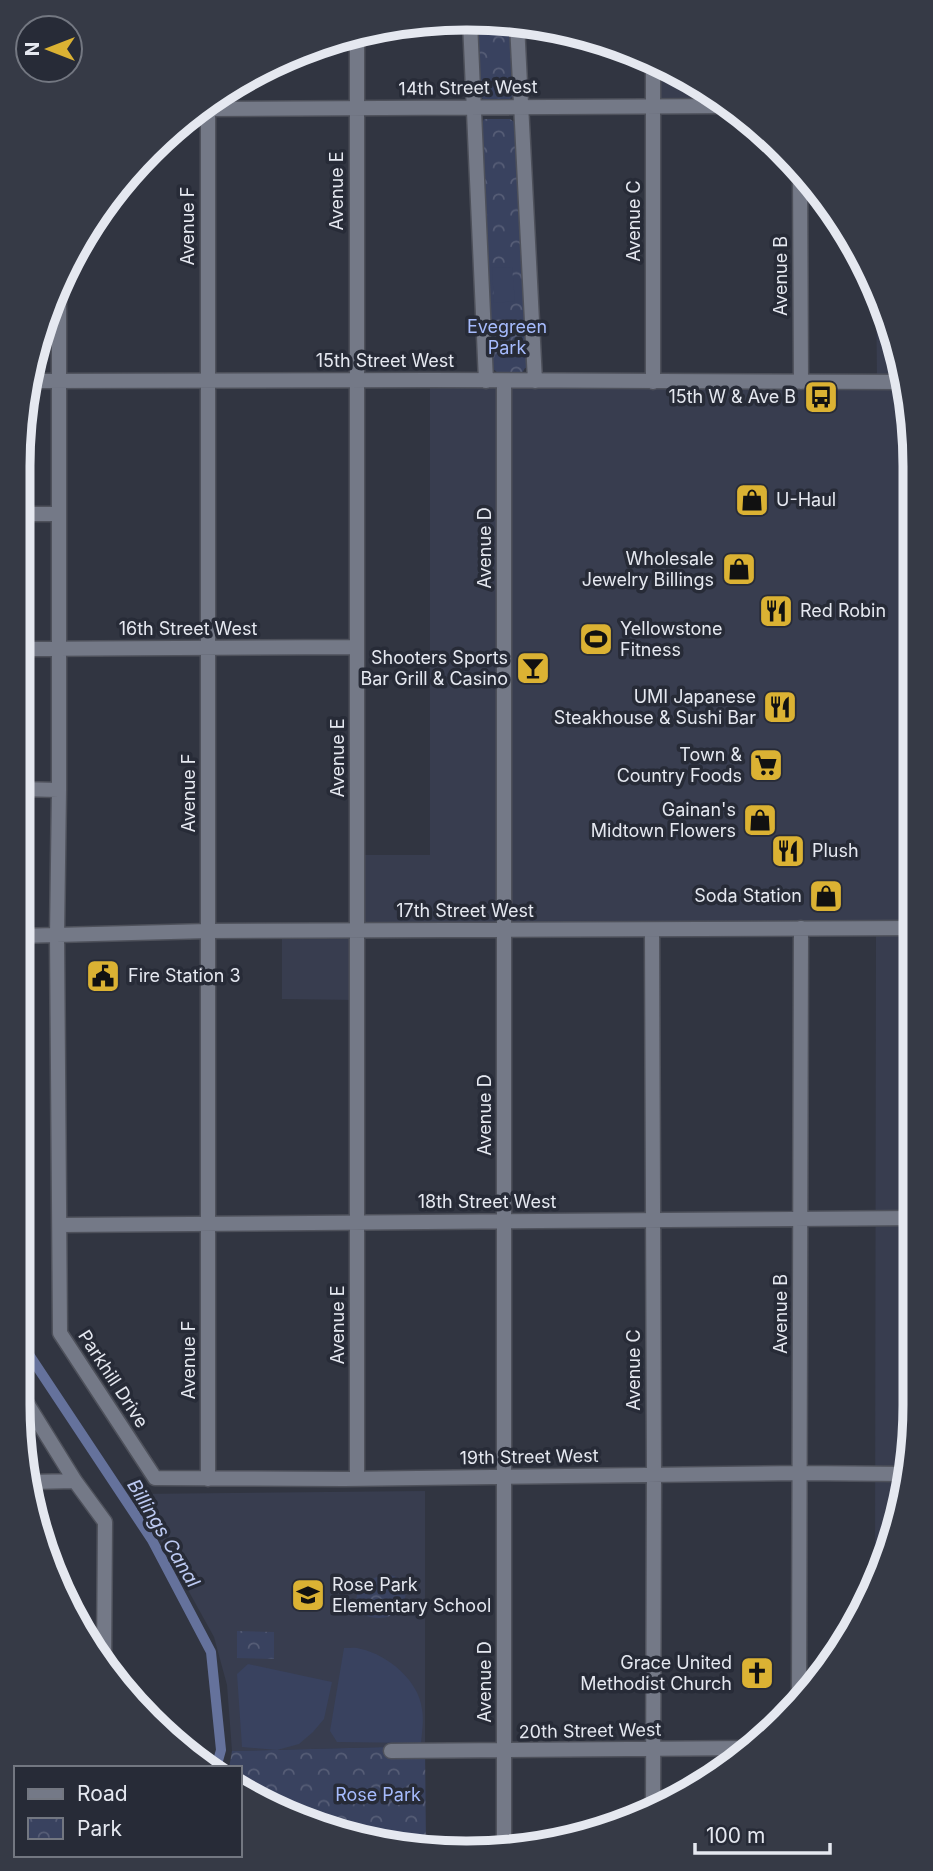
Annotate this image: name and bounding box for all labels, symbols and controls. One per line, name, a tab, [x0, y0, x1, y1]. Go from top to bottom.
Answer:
north arrow	[14, 14, 84, 84]
text: N	[21, 42, 44, 56]
street label: 14th Street West	[398, 76, 538, 99]
street label: Avenue E	[326, 151, 347, 231]
street label: Avenue C	[623, 180, 644, 262]
street label: Avenue F	[177, 187, 198, 265]
street label: Avenue B	[770, 236, 791, 316]
park label: Evegreen Park	[467, 316, 547, 358]
street label: 15th Street West	[316, 350, 454, 371]
bus stop icon: 15th W & Ave B	[802, 378, 840, 416]
place label: 15th W & Ave B	[668, 386, 796, 407]
shop icon: U-Haul	[733, 481, 771, 519]
place label: U-Haul	[776, 489, 836, 510]
street label: Avenue D	[474, 507, 495, 589]
place label: Wholesale Jewelry Billings	[582, 548, 714, 590]
shop icon: Wholesale Jewelry Billings	[720, 550, 758, 588]
restaurant icon: Red Robin	[757, 592, 795, 630]
place label: Red Robin	[800, 600, 886, 621]
street label: 16th Street West	[119, 618, 257, 639]
place label: Yellowstone Fitness	[620, 618, 722, 660]
sports icon: Yellowstone Fitness	[577, 620, 615, 658]
place label: Shooters Sports Bar Grill & Casino	[360, 647, 508, 689]
bar icon: Shooters Sports Bar Grill & Casino	[514, 649, 552, 687]
place label: UMI Japanese Steakhouse & Sushi Bar	[554, 686, 756, 728]
restaurant icon: UMI Japanese Steakhouse & Sushi Bar	[761, 688, 799, 726]
street label: Avenue E	[327, 718, 348, 798]
place label: Town & Country Foods	[617, 744, 742, 786]
supermarket icon: Town & Country Foods	[747, 746, 785, 784]
street label: Avenue F	[178, 754, 199, 832]
place label: Gainan's Midtown Flowers	[591, 799, 736, 841]
shop icon: Gainan's Midtown Flowers	[741, 801, 779, 839]
restaurant icon: Plush	[769, 832, 807, 870]
place label: Plush	[812, 840, 859, 861]
shop icon: Soda Station	[807, 877, 845, 915]
place label: Soda Station	[694, 885, 802, 906]
street label: 17th Street West	[396, 900, 534, 921]
public building icon: Fire Station 3	[84, 957, 122, 995]
place label: Fire Station 3	[128, 965, 241, 986]
street label: Avenue D	[474, 1074, 495, 1156]
street label: 18th Street West	[418, 1191, 556, 1212]
street label: Avenue B	[770, 1274, 791, 1354]
street label: Avenue E	[327, 1285, 348, 1365]
street label: Avenue F	[178, 1321, 199, 1399]
street label: Parkhill Drive	[74, 1326, 153, 1431]
street label: Avenue C	[623, 1329, 644, 1411]
street label: 19th Street West	[459, 1445, 599, 1468]
water label: Billings Canal	[122, 1475, 205, 1592]
place label: Rose Park Elementary School	[332, 1574, 491, 1616]
school or university icon: Rose Park Elementary School	[289, 1576, 327, 1614]
street label: Avenue D	[474, 1641, 495, 1723]
place label: Grace United Methodist Church	[580, 1652, 732, 1694]
church icon: Grace United Methodist Church	[738, 1654, 776, 1692]
street label: 20th Street West	[518, 1719, 662, 1742]
legend	[14, 1766, 242, 1857]
text: Road	[77, 1781, 128, 1806]
park label: Rose Park	[335, 1784, 421, 1805]
scale bar	[695, 1812, 830, 1856]
text: Park	[77, 1816, 122, 1841]
text: 100 m	[706, 1823, 765, 1848]

